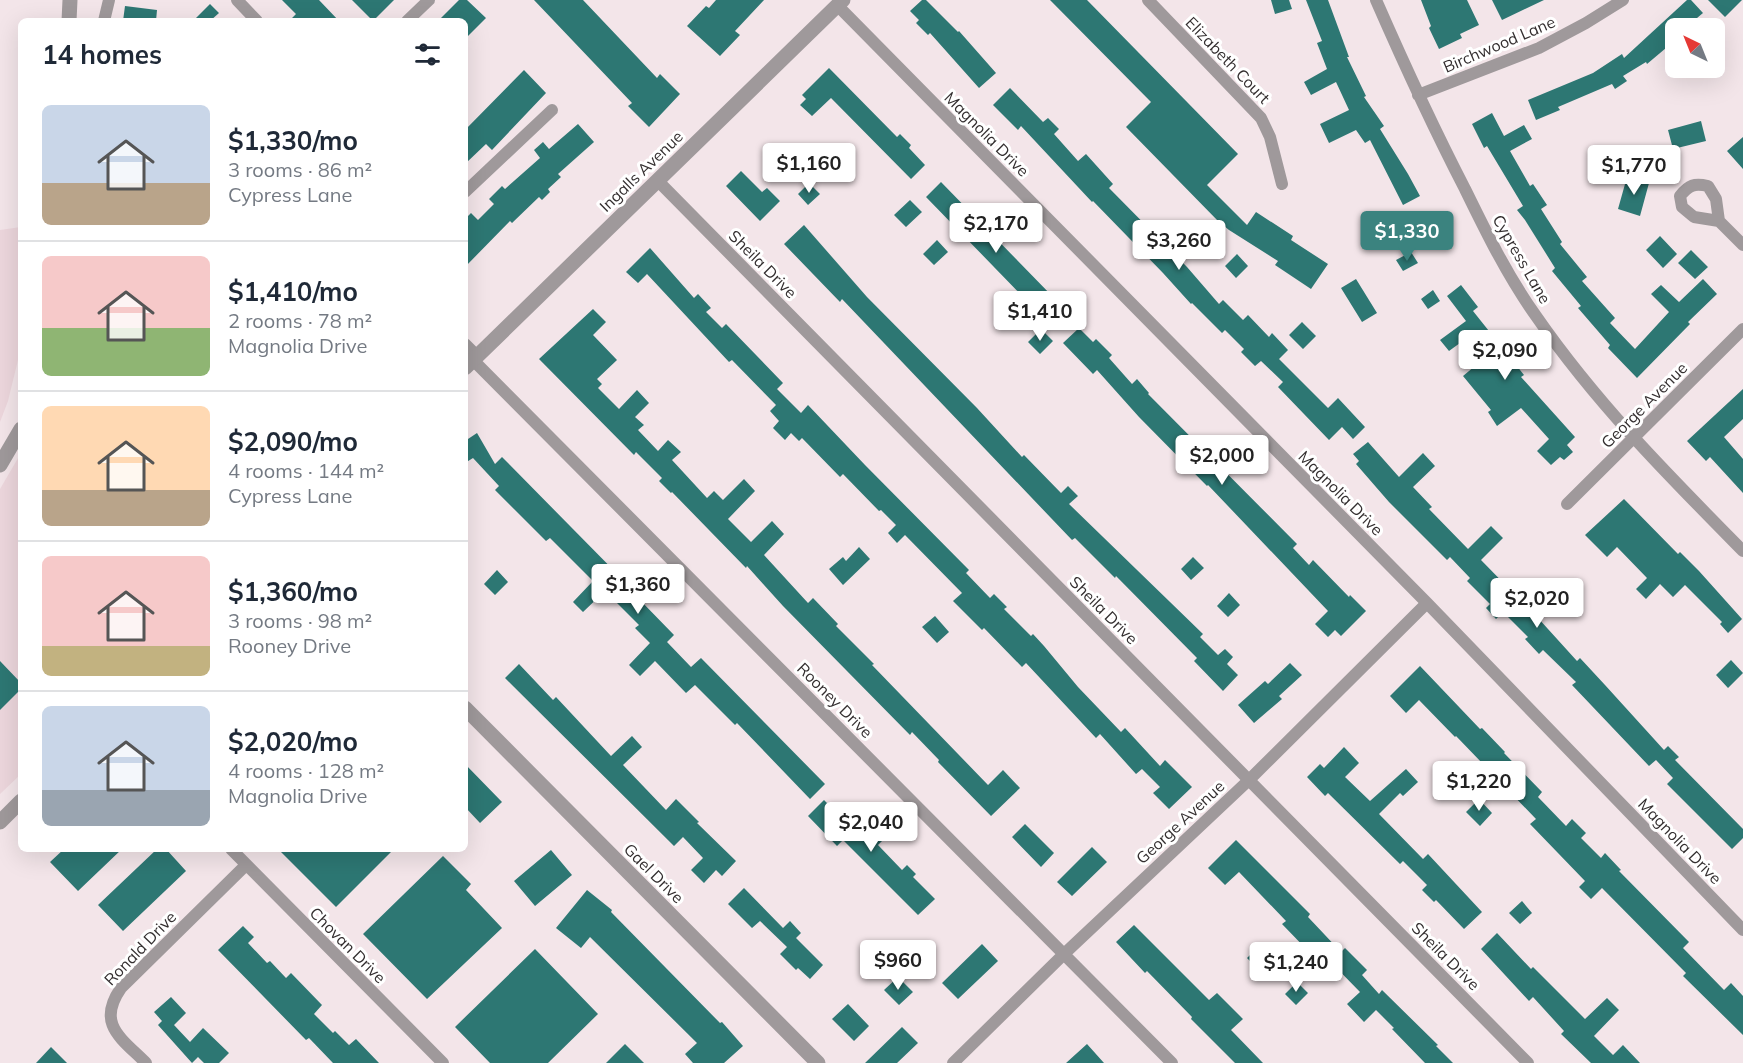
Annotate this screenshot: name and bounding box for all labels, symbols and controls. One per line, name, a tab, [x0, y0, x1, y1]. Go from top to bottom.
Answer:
street label: Birchwood Lane	[1440, 11, 1558, 77]
street label: Elizabeth Court	[1182, 12, 1275, 108]
north arrow	[1665, 18, 1725, 78]
map controls	[1665, 18, 1725, 78]
text: 14 homes	[42, 38, 162, 71]
icon: filters	[411, 38, 444, 71]
street label: Magnolia Drive	[940, 87, 1034, 181]
text: $1,330/mo	[228, 124, 358, 157]
street label: Ingalls Avenue	[595, 126, 687, 216]
icon: home	[90, 129, 162, 201]
pin: $1,160	[760, 143, 858, 194]
pin: $1,770	[1585, 145, 1683, 196]
text: $1,160	[777, 150, 841, 175]
text: $1,770	[1602, 152, 1666, 177]
text: 3 rooms · 86 m²	[228, 157, 372, 182]
text: Cypress Lane	[228, 182, 352, 207]
pin: $2,170	[947, 203, 1045, 254]
text: $2,170	[964, 210, 1028, 235]
pin: $1,330	[1358, 211, 1456, 262]
street label: Cypress Lane	[1488, 211, 1556, 307]
text: $1,330	[1375, 218, 1439, 243]
pin: $3,260	[1130, 220, 1228, 271]
street label: Sheila Drive	[725, 226, 801, 302]
text: $3,260	[1147, 227, 1211, 252]
text: $1,410/mo	[228, 275, 358, 308]
icon: home	[90, 280, 162, 352]
pin: $1,410	[991, 291, 1089, 342]
text: $1,410	[1008, 298, 1072, 323]
text: 2 rooms · 78 m²	[228, 308, 372, 333]
pin: $2,090	[1456, 330, 1554, 381]
text: Magnolia Drive	[228, 333, 367, 358]
text: $2,090	[1473, 337, 1537, 362]
street label: George Avenue	[1597, 358, 1691, 452]
text: $2,090/mo	[228, 425, 358, 458]
icon: home	[90, 430, 162, 502]
pin: $2,000	[1173, 435, 1271, 486]
text: $2,000	[1190, 442, 1254, 467]
street label: Magnolia Drive	[1294, 446, 1388, 540]
text: 4 rooms · 144 m²	[228, 458, 384, 483]
text: Cypress Lane	[228, 483, 352, 508]
pin: $1,360	[589, 564, 687, 615]
text: $1,360	[606, 571, 670, 596]
street label: Sheila Drive	[1066, 572, 1142, 648]
text: $1,360/mo	[228, 575, 358, 608]
pin: $2,020	[1488, 578, 1586, 629]
icon: home	[90, 580, 162, 652]
text: $2,020	[1505, 585, 1569, 610]
text: 3 rooms · 98 m²	[228, 608, 372, 633]
text: Rooney Drive	[228, 633, 351, 658]
street label: Rooney Drive	[793, 658, 877, 742]
text: $2,020/mo	[228, 725, 358, 758]
icon: home	[90, 730, 162, 802]
text: 4 rooms · 128 m²	[228, 758, 384, 783]
pin: $1,220	[1430, 761, 1528, 812]
text: $1,220	[1447, 768, 1511, 793]
street label: George Avenue	[1132, 776, 1228, 868]
text: Magnolia Drive	[228, 783, 367, 808]
street label: Magnolia Drive	[1634, 794, 1726, 888]
pin: $2,040	[822, 802, 920, 853]
text: $2,040	[839, 809, 903, 834]
street label: Gael Drive	[620, 839, 688, 907]
street label: Chovan Drive	[306, 903, 390, 987]
street label: Ronald Drive	[100, 907, 180, 989]
street label: Sheila Drive	[1408, 918, 1484, 994]
pin: $960	[862, 940, 934, 991]
pin: $1,240	[1247, 942, 1345, 993]
text: $960	[874, 947, 922, 972]
text: $1,240	[1264, 949, 1328, 974]

